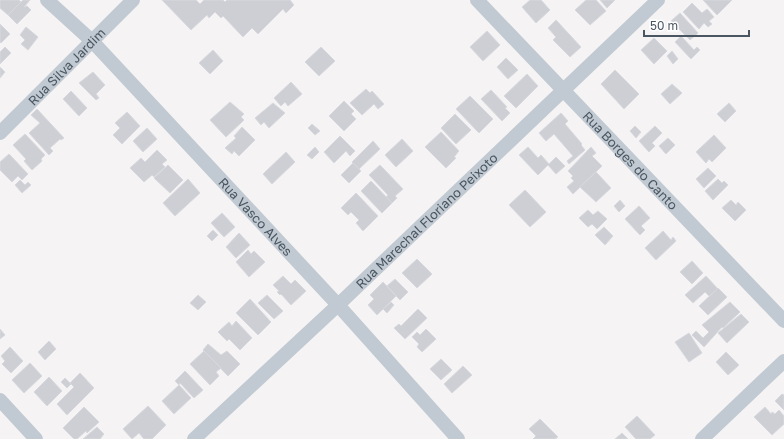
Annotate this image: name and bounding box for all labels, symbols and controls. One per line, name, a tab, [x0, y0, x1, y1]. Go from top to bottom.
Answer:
scale bar	[644, 12, 749, 38]
text: 50 m	[650, 18, 678, 33]
street label: Rua Silva Jardim	[24, 25, 108, 109]
street label: Rua Borges do Canto	[580, 108, 681, 213]
street label: Rua Marechal Floriano Peixoto	[352, 149, 501, 292]
street label: Rua Vasco Alves	[215, 174, 296, 259]

